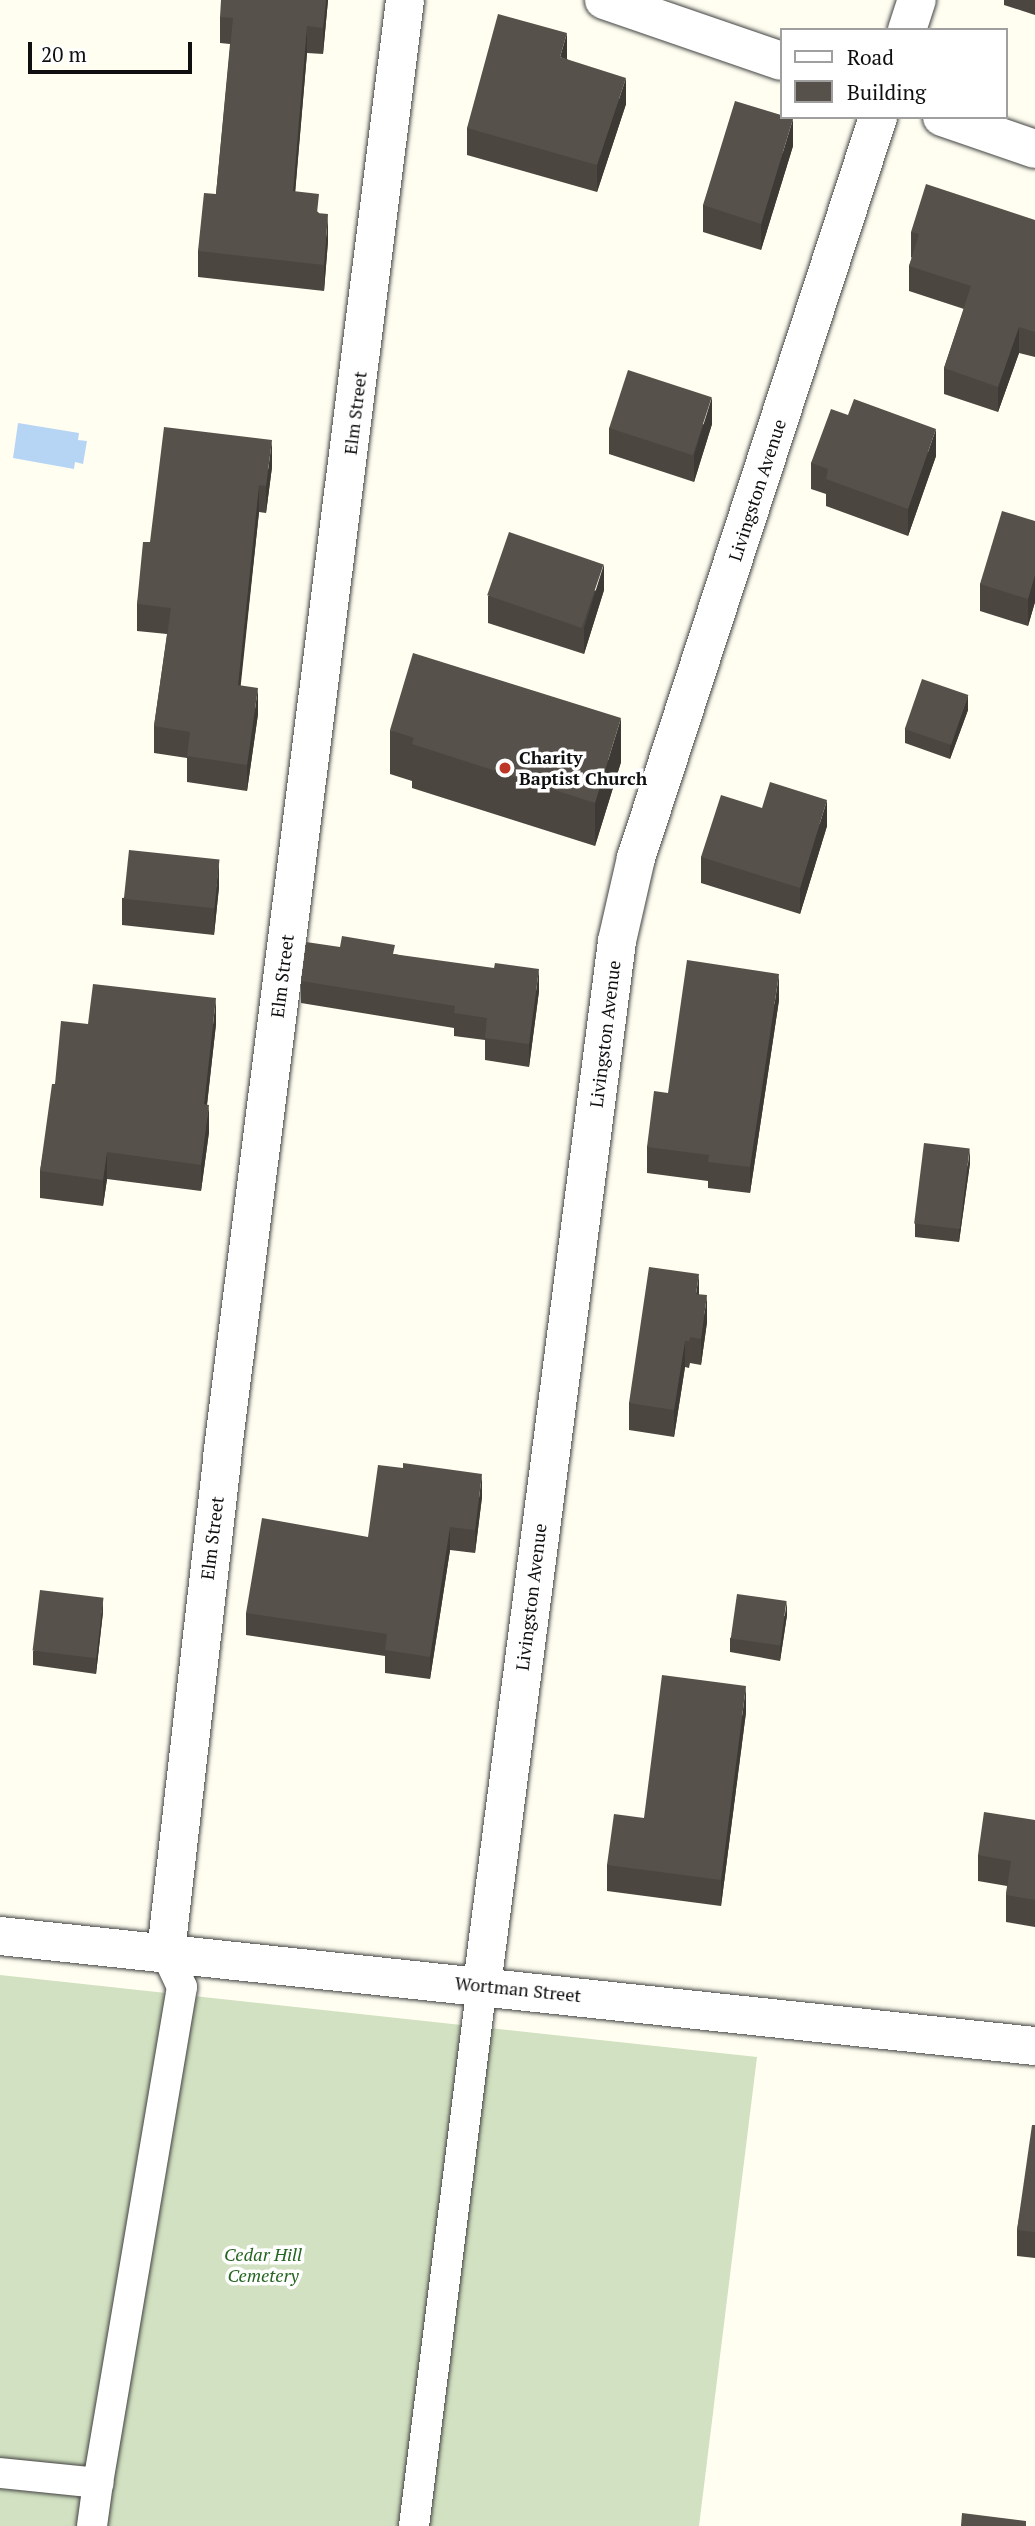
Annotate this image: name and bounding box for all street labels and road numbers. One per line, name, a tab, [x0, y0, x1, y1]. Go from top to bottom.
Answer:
street label: Elm Street	[339, 370, 371, 456]
street label: Livingston Avenue	[724, 416, 790, 564]
street label: Elm Street	[266, 933, 298, 1019]
street label: Livingston Avenue	[585, 959, 625, 1109]
street label: Elm Street	[196, 1495, 228, 1581]
street label: Livingston Avenue	[511, 1522, 551, 1672]
street label: Wortman Street	[454, 1972, 582, 2006]

